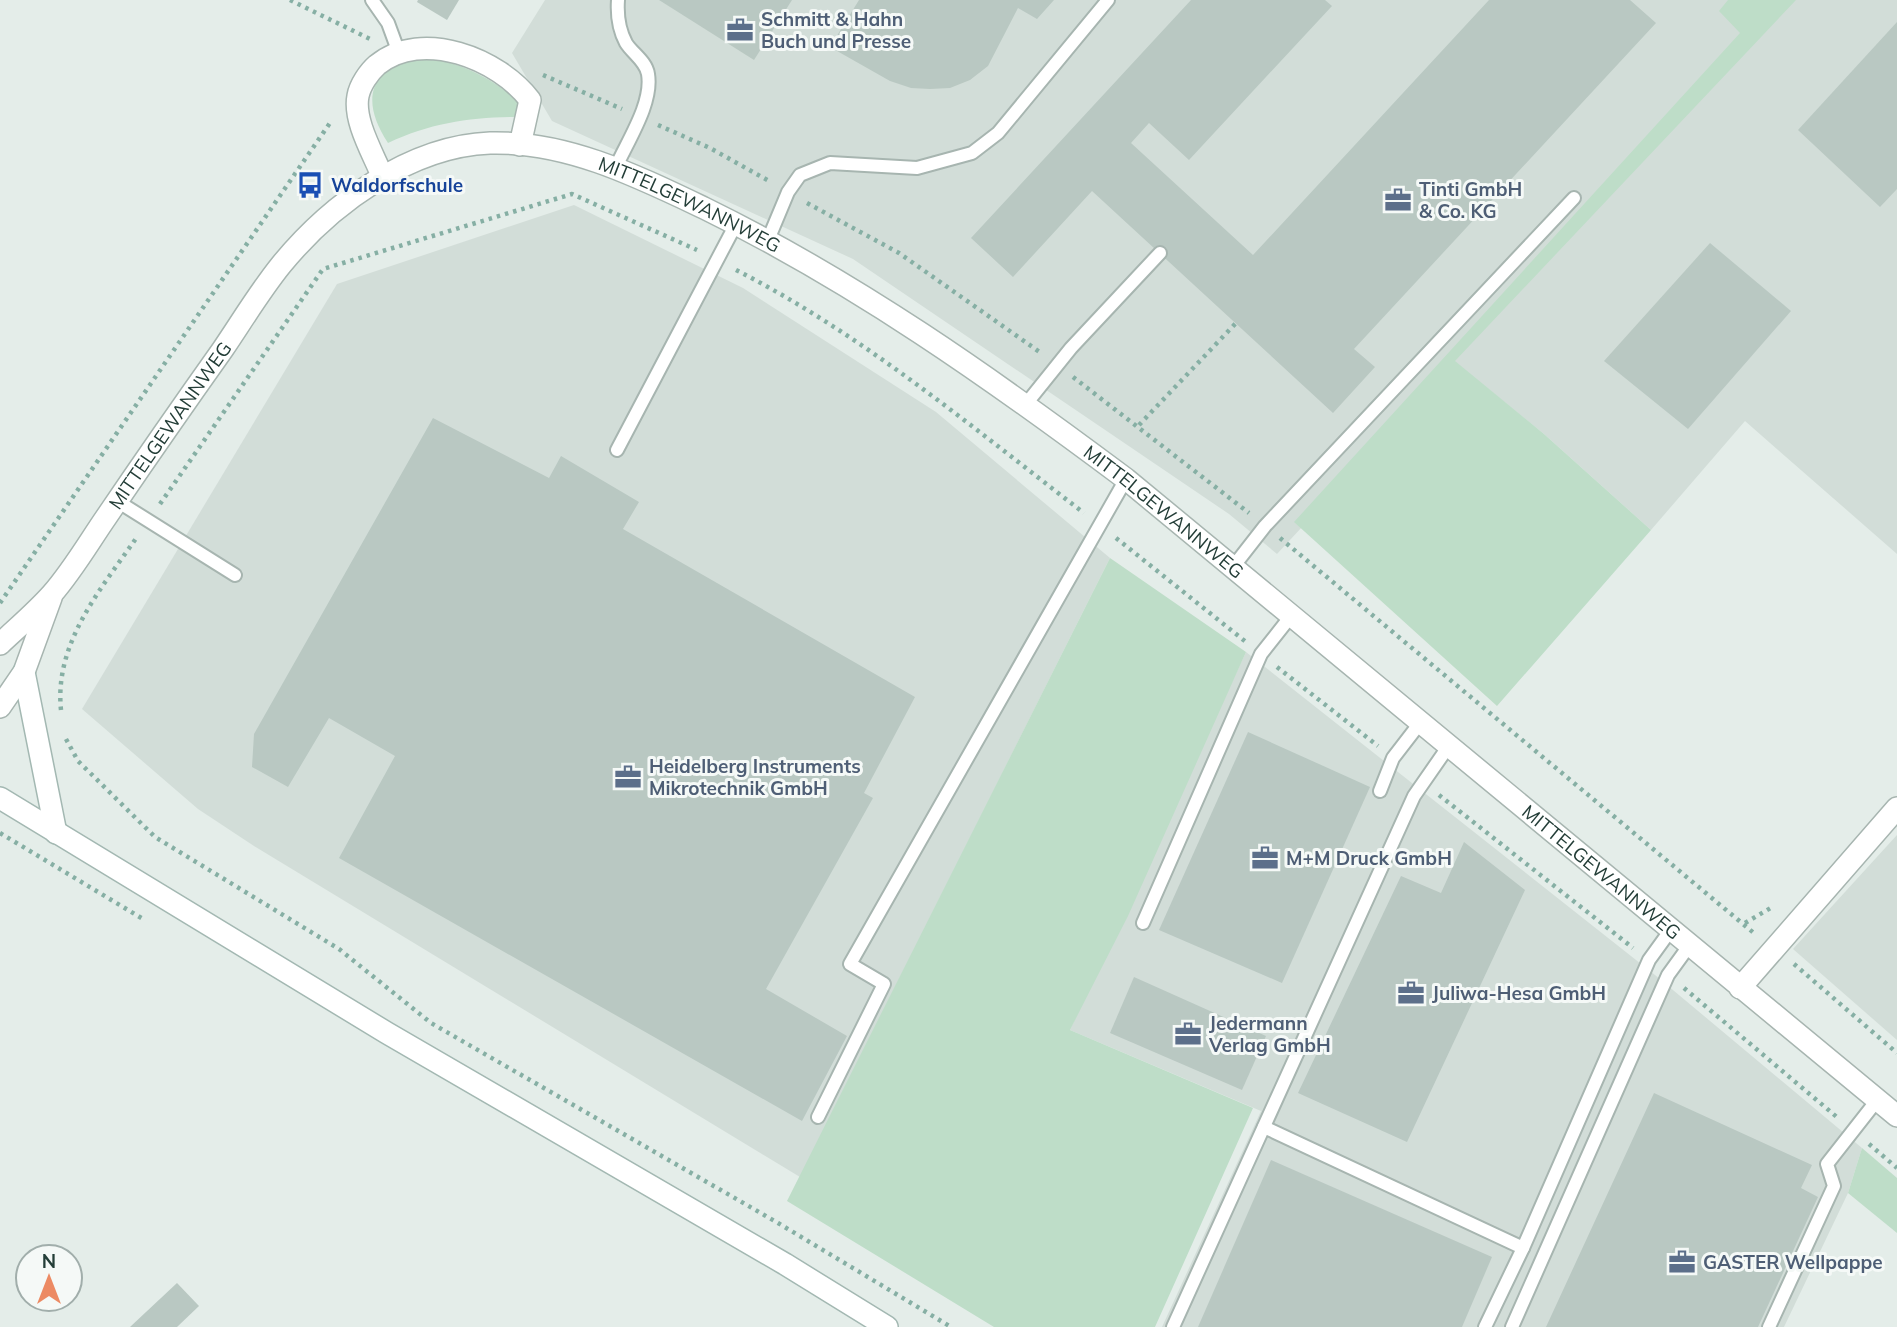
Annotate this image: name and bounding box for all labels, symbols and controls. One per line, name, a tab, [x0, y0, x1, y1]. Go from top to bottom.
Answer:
place label: Schmitt & Hahn Buch und Presse	[761, 7, 911, 53]
office icon: Schmitt & Hahn Buch und Presse	[725, 15, 755, 45]
street label: MITTELGEWANNWEG	[595, 151, 785, 258]
bus stop icon: Waldorfschule	[295, 170, 325, 200]
place label: Waldorfschule	[331, 173, 463, 197]
place label: Tinti GmbH & Co. KG	[1419, 177, 1522, 223]
office icon: Tinti GmbH & Co. KG	[1383, 185, 1413, 215]
street label: MITTELGEWANNWEG	[103, 337, 237, 514]
street label: MITTELGEWANNWEG	[1079, 440, 1249, 583]
place label: Heidelberg Instruments Mikrotechnik GmbH	[649, 754, 861, 800]
office icon: Heidelberg Instruments Mikrotechnik GmbH	[613, 762, 643, 792]
street label: MITTELGEWANNWEG	[1517, 799, 1686, 945]
office icon: M+M Druck GmbH	[1250, 843, 1280, 873]
place label: M+M Druck GmbH	[1286, 846, 1452, 870]
office icon: Juliwa-Hesa GmbH	[1396, 978, 1426, 1008]
place label: Juliwa-Hesa GmbH	[1432, 981, 1606, 1005]
place label: Jedermann Verlag GmbH	[1208, 1011, 1331, 1057]
office icon: Jedermann Verlag GmbH	[1173, 1019, 1203, 1049]
north arrow	[14, 1243, 84, 1313]
office icon: GASTER Wellpappe	[1667, 1247, 1697, 1277]
text: N	[42, 1249, 56, 1273]
place label: GASTER Wellpappe	[1703, 1250, 1883, 1274]

